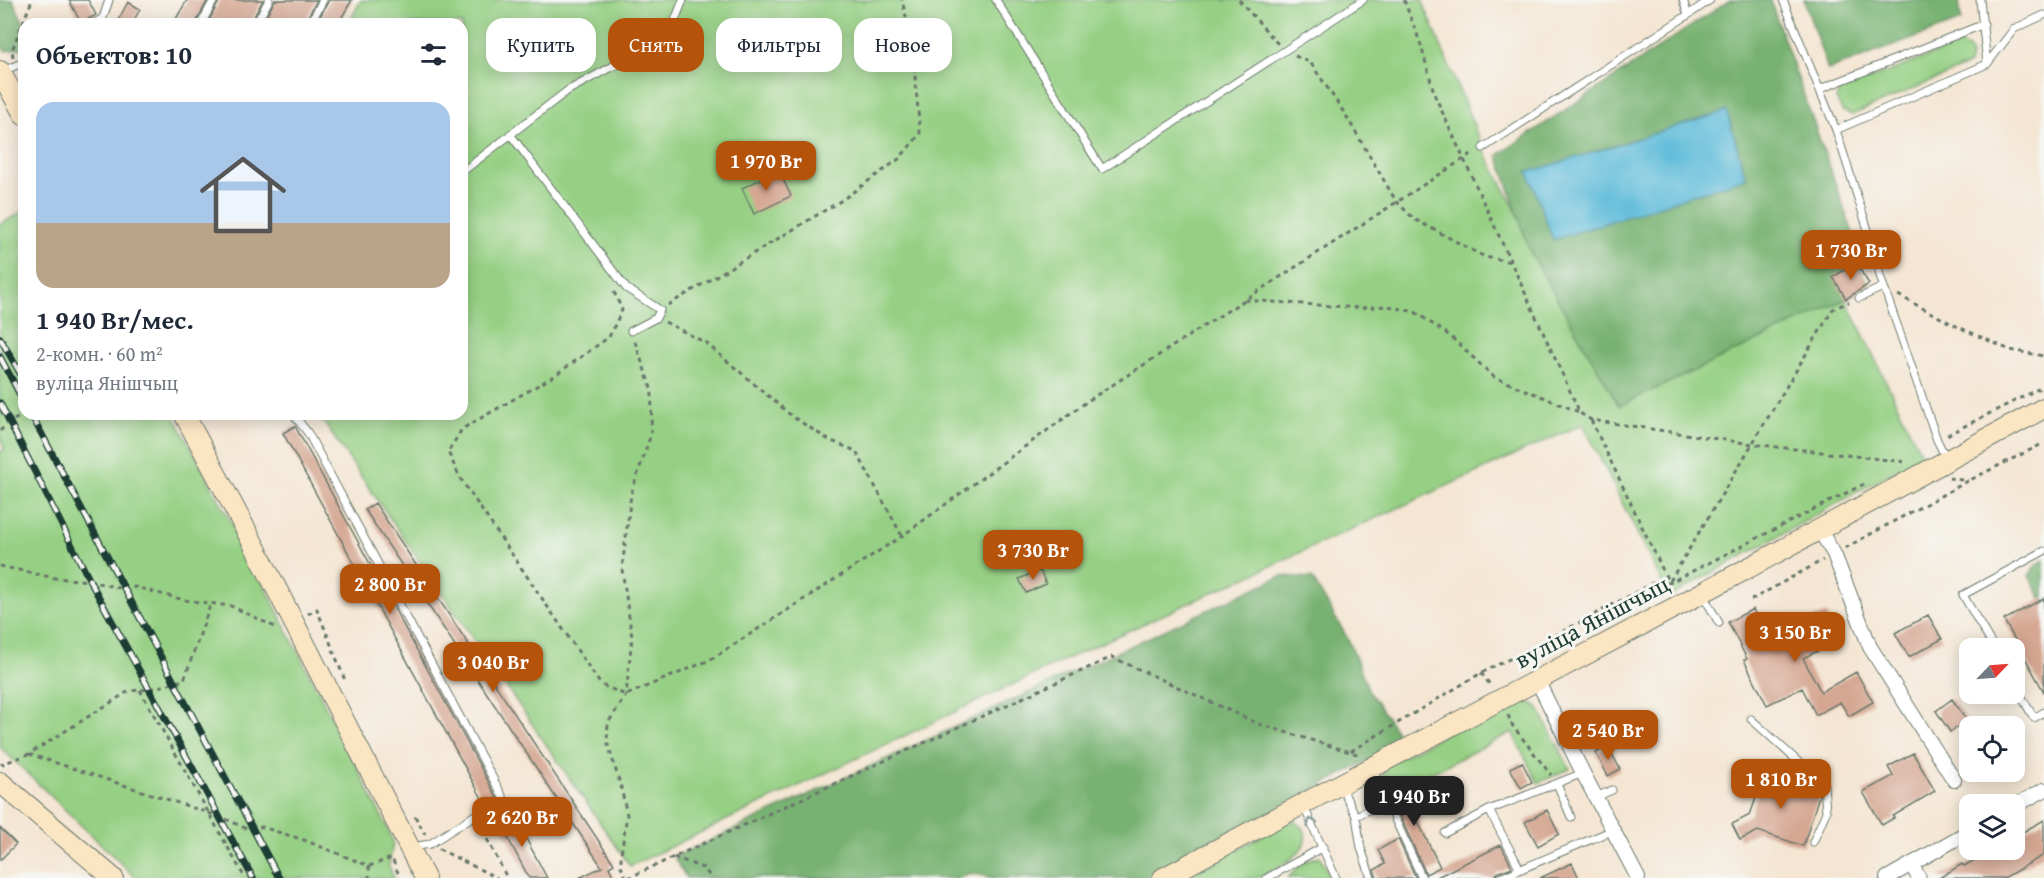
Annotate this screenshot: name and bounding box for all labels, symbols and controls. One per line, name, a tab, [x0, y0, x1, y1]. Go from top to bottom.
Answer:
chip: Купить	[486, 18, 596, 72]
chip: Снять	[608, 18, 704, 72]
chip: Фильтры	[716, 18, 842, 72]
chip: Новое	[854, 18, 952, 72]
text: Объектов: 10	[36, 35, 192, 74]
icon: filters	[417, 38, 450, 71]
icon: home	[189, 141, 297, 249]
pin: 1 970 Br	[704, 141, 828, 192]
text: 1 970 Br	[730, 146, 802, 175]
pin: 1 730 Br	[1789, 230, 1913, 281]
text: 1 730 Br	[1815, 235, 1887, 264]
text: 1 940 Br/мес.	[36, 300, 194, 339]
text: 2-комн. · 60 m²	[36, 339, 163, 368]
text: вуліца Янішчыц	[36, 368, 178, 397]
pin: 3 730 Br	[971, 530, 1095, 581]
text: 3 730 Br	[997, 535, 1069, 564]
pin: 2 800 Br	[328, 564, 452, 615]
street label: вуліца Янішчыц	[1508, 566, 1676, 677]
text: 2 800 Br	[354, 569, 426, 598]
pin: 3 150 Br	[1733, 612, 1857, 663]
text: 3 150 Br	[1759, 617, 1831, 646]
north arrow	[1959, 638, 2025, 704]
map controls	[1959, 638, 2025, 860]
pin: 3 040 Br	[431, 642, 555, 693]
text: 3 040 Br	[457, 647, 529, 676]
pin: 2 540 Br	[1546, 710, 1670, 761]
text: 2 540 Br	[1572, 715, 1644, 744]
button: locate	[1959, 716, 2025, 782]
pin: 1 810 Br	[1719, 759, 1843, 810]
text: 1 810 Br	[1745, 764, 1817, 793]
pin: 1 940 Br	[1352, 776, 1476, 827]
text: 1 940 Br	[1378, 781, 1450, 810]
button: layers	[1959, 794, 2025, 860]
pin: 2 620 Br	[460, 797, 584, 848]
text: 2 620 Br	[486, 802, 558, 831]
one-way arrow	[1306, 817, 1318, 828]

